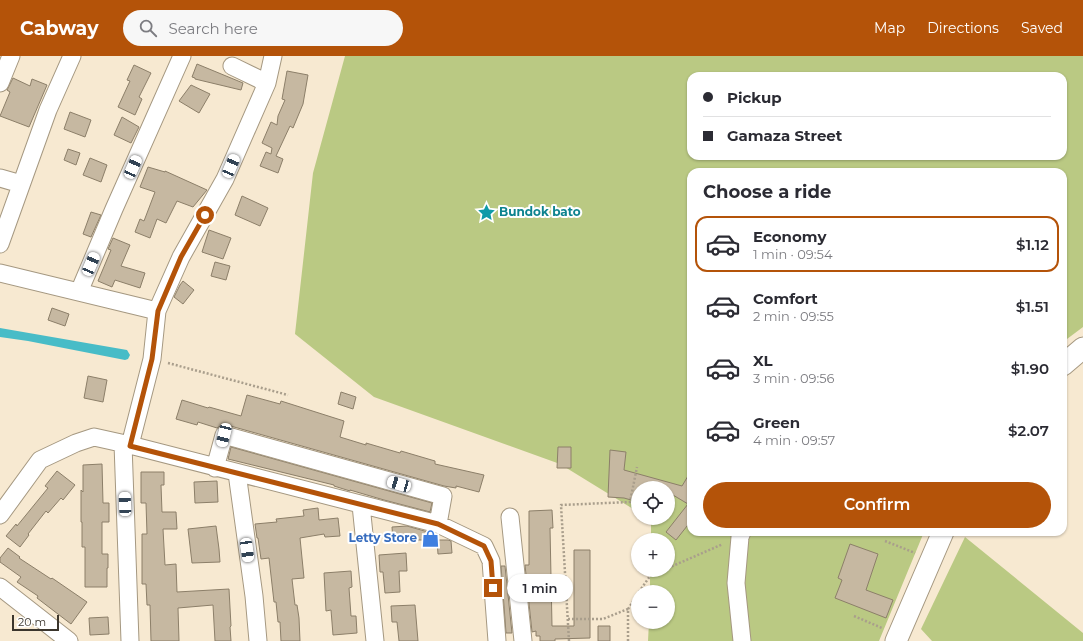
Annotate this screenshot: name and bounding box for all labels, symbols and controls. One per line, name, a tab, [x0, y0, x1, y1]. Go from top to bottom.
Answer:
search box	[123, 10, 403, 46]
text: Cabway	[20, 17, 99, 40]
icon: search	[137, 17, 159, 39]
text: Search here	[169, 19, 258, 38]
text: Map	[874, 19, 905, 37]
text: Directions	[927, 19, 999, 37]
text: Saved	[1021, 19, 1063, 37]
text: Pickup	[727, 88, 782, 107]
text: Gamaza Street	[727, 126, 842, 145]
car	[221, 153, 241, 179]
car	[123, 154, 143, 180]
text: Choose a ride	[703, 181, 831, 203]
place icon: Bundok bato	[476, 202, 496, 222]
place label: Bundok bato	[499, 204, 581, 219]
route start	[196, 206, 214, 224]
icon: car	[705, 226, 741, 262]
text: Economy	[753, 227, 826, 246]
text: $1.12	[1016, 235, 1049, 254]
text: 1 min · 09:54	[753, 246, 833, 262]
car	[81, 251, 101, 277]
icon: car	[705, 288, 741, 324]
text: Comfort	[753, 289, 818, 308]
text: $1.51	[1016, 297, 1049, 316]
text: 2 min · 09:55	[753, 308, 834, 324]
icon: car	[705, 350, 741, 386]
text: XL	[753, 351, 772, 370]
text: $1.90	[1011, 359, 1049, 378]
text: 3 min · 09:56	[753, 370, 834, 386]
icon: car	[705, 412, 741, 448]
text: Green	[753, 413, 800, 432]
text: $2.07	[1008, 421, 1049, 440]
car	[215, 422, 233, 448]
text: 4 min · 09:57	[753, 432, 835, 448]
car	[386, 475, 412, 493]
map controls	[631, 481, 675, 629]
button: locate	[631, 481, 675, 525]
button: Confirm	[703, 482, 1051, 528]
car	[119, 492, 131, 516]
shop icon: Letty Store	[420, 528, 440, 548]
place label: Letty Store	[348, 530, 417, 545]
button: +	[631, 533, 675, 577]
car	[239, 537, 255, 563]
callout: 1 min	[507, 574, 573, 602]
route end	[484, 579, 502, 597]
text: 1 min	[523, 580, 557, 596]
button: −	[631, 585, 675, 629]
scale bar	[12, 613, 59, 632]
text: 20 m	[18, 615, 46, 629]

